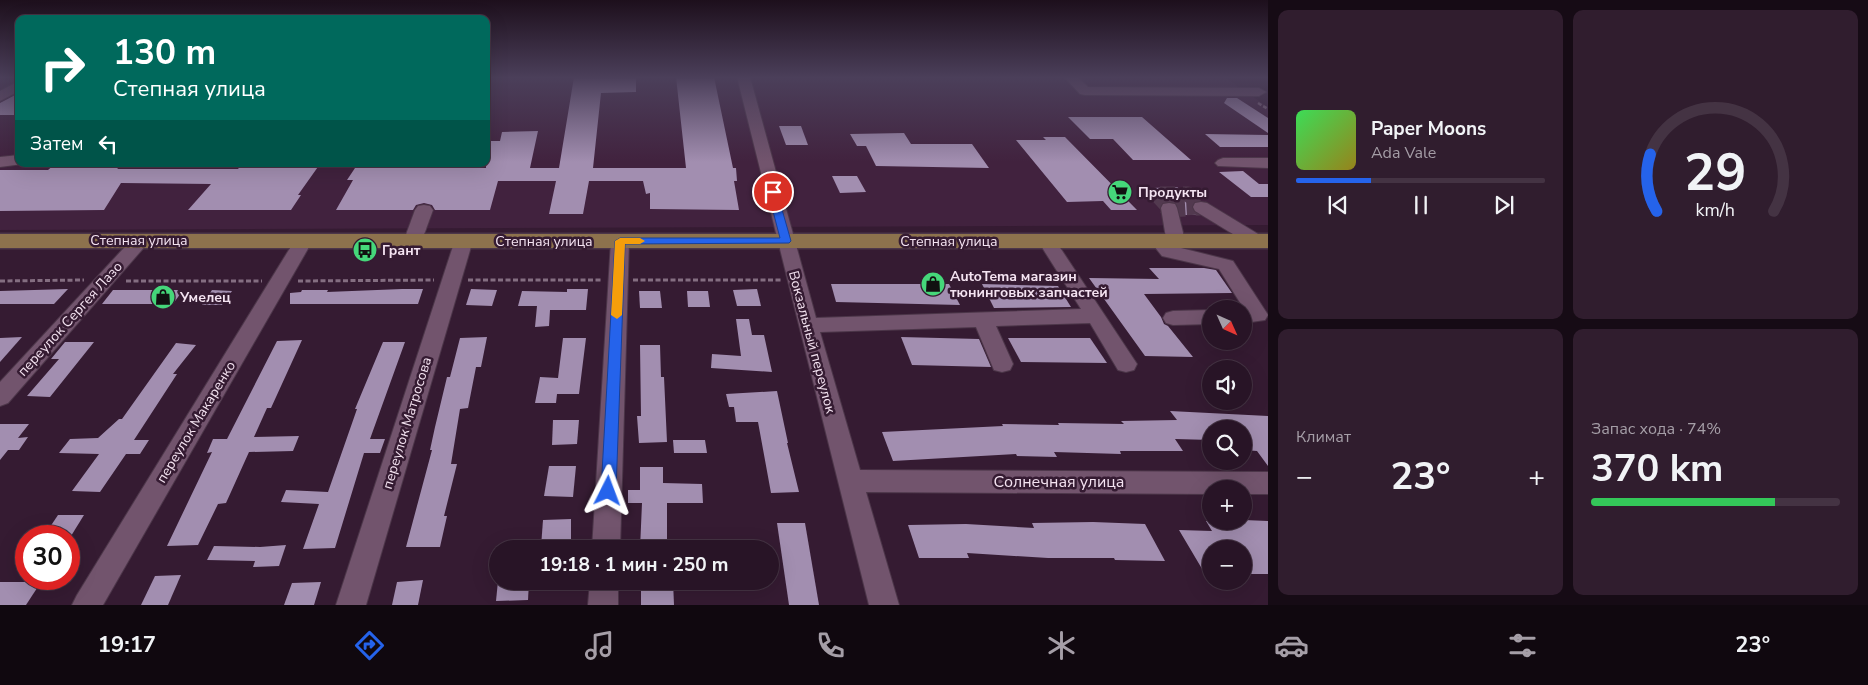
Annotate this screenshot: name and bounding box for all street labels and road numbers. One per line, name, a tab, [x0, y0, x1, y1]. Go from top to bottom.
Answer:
street label: Степная улица	[90, 231, 188, 250]
street label: Степная улица	[495, 232, 593, 251]
street label: Степная улица	[900, 232, 998, 251]
street label: переулок Сергея Лазо	[13, 258, 127, 380]
street label: Вокзальный переулок	[784, 269, 840, 416]
street label: переулок Матросова	[378, 355, 436, 491]
street label: переулок Макаренко	[152, 357, 240, 487]
street label: Солнечная улица	[994, 471, 1124, 493]

